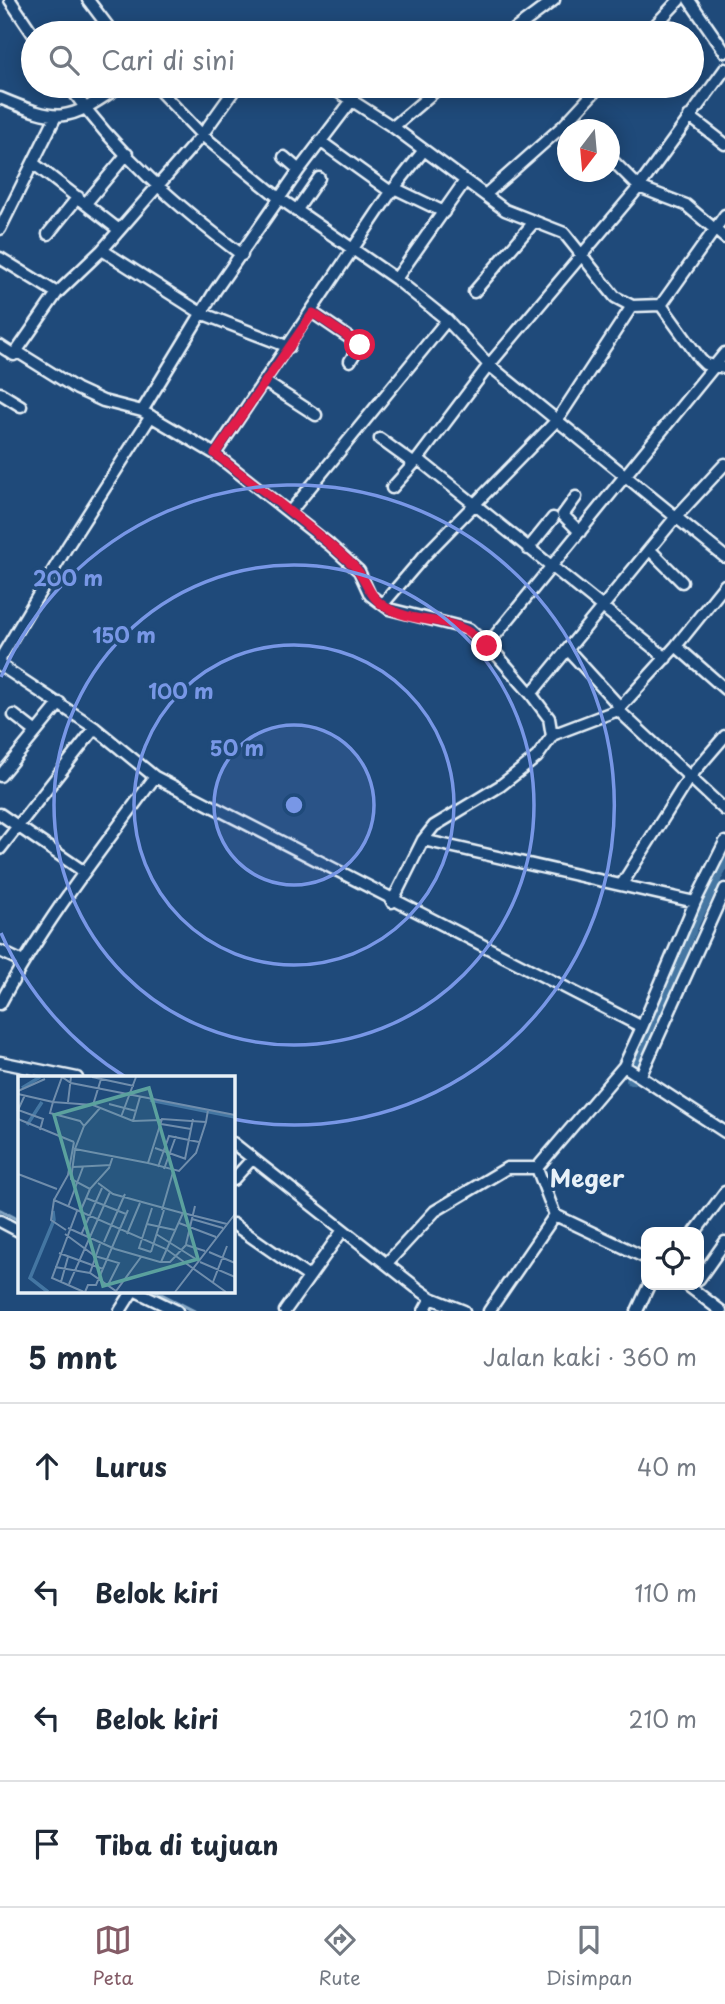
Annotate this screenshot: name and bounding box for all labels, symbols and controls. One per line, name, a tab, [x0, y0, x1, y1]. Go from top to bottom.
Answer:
search box	[21, 21, 704, 98]
text: Cari di sini	[101, 40, 235, 79]
icon: search	[45, 41, 83, 79]
north arrow	[557, 119, 620, 182]
route start	[344, 329, 375, 360]
text: 200 m	[33, 561, 103, 593]
text: 150 m	[92, 618, 156, 650]
route end	[471, 630, 502, 661]
text: 100 m	[148, 674, 214, 706]
text: 50 m	[210, 731, 264, 763]
centre of rings	[282, 793, 306, 817]
inset map	[18, 1076, 234, 1294]
district label: Meger	[550, 1159, 625, 1195]
map controls	[641, 1227, 704, 1290]
button: locate	[641, 1227, 704, 1290]
text: 5 mnt	[28, 1334, 117, 1379]
text: Jalan kaki · 360 m	[483, 1339, 697, 1374]
icon: ahead	[28, 1447, 66, 1485]
text: Lurus	[95, 1447, 167, 1486]
text: 40 m	[637, 1449, 697, 1484]
icon: left	[28, 1573, 66, 1611]
text: Belok kiri	[95, 1573, 218, 1612]
text: 110 m	[635, 1575, 697, 1610]
icon: left	[28, 1699, 66, 1737]
text: Belok kiri	[95, 1699, 218, 1738]
text: 210 m	[629, 1701, 697, 1736]
icon: arrive	[28, 1825, 66, 1863]
text: Tiba di tujuan	[95, 1825, 279, 1864]
tab: Peta	[93, 1921, 133, 1991]
tab: Rute	[319, 1921, 361, 1991]
tab: Disimpan	[546, 1921, 632, 1991]

